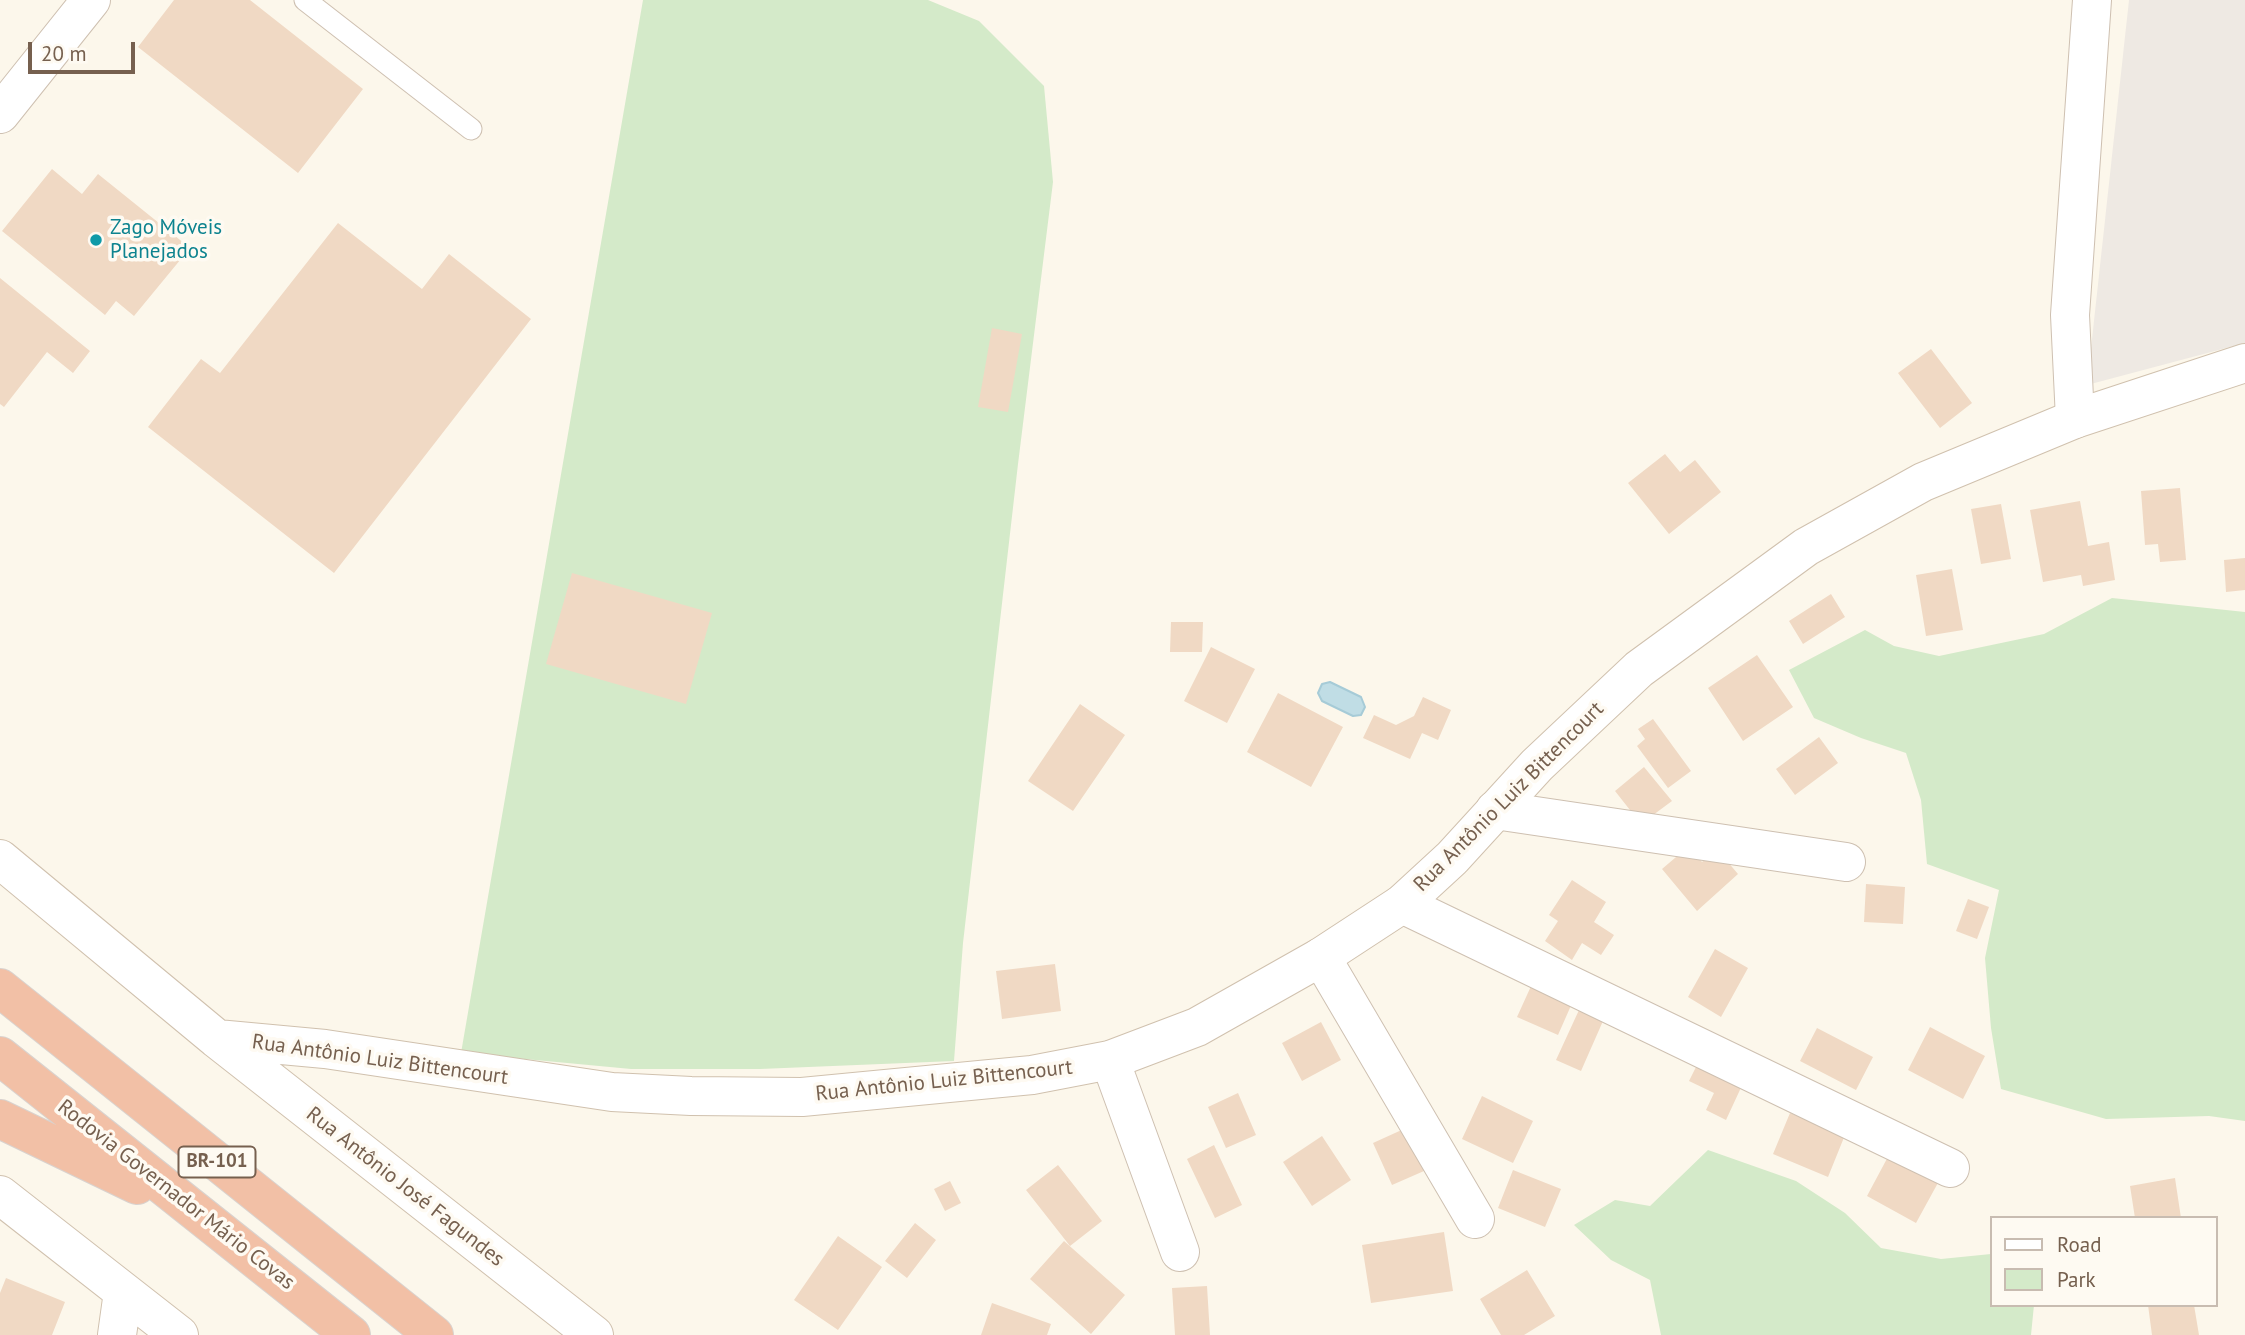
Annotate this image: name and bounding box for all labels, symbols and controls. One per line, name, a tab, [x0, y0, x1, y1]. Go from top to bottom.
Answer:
scale bar	[32, 28, 138, 72]
text: 20 m	[41, 40, 87, 67]
place label: Zago Móveis Planejados	[110, 215, 222, 265]
marker: Zago Móveis Planejados	[88, 232, 104, 248]
street label: Rua Antônio Luiz Bittencourt	[1409, 697, 1609, 897]
street label: Rua Antônio Luiz Bittencourt	[250, 1030, 510, 1090]
street label: Rua Antônio Luiz Bittencourt	[814, 1055, 1074, 1107]
street label: Rodovia Governador Mário Covas	[52, 1095, 300, 1295]
street label: Rua Antônio José Fagundes	[301, 1102, 509, 1272]
road number: BR-101	[178, 1146, 256, 1178]
legend	[1990, 1216, 2217, 1307]
text: Road	[2057, 1231, 2101, 1258]
text: Park	[2057, 1266, 2096, 1293]

